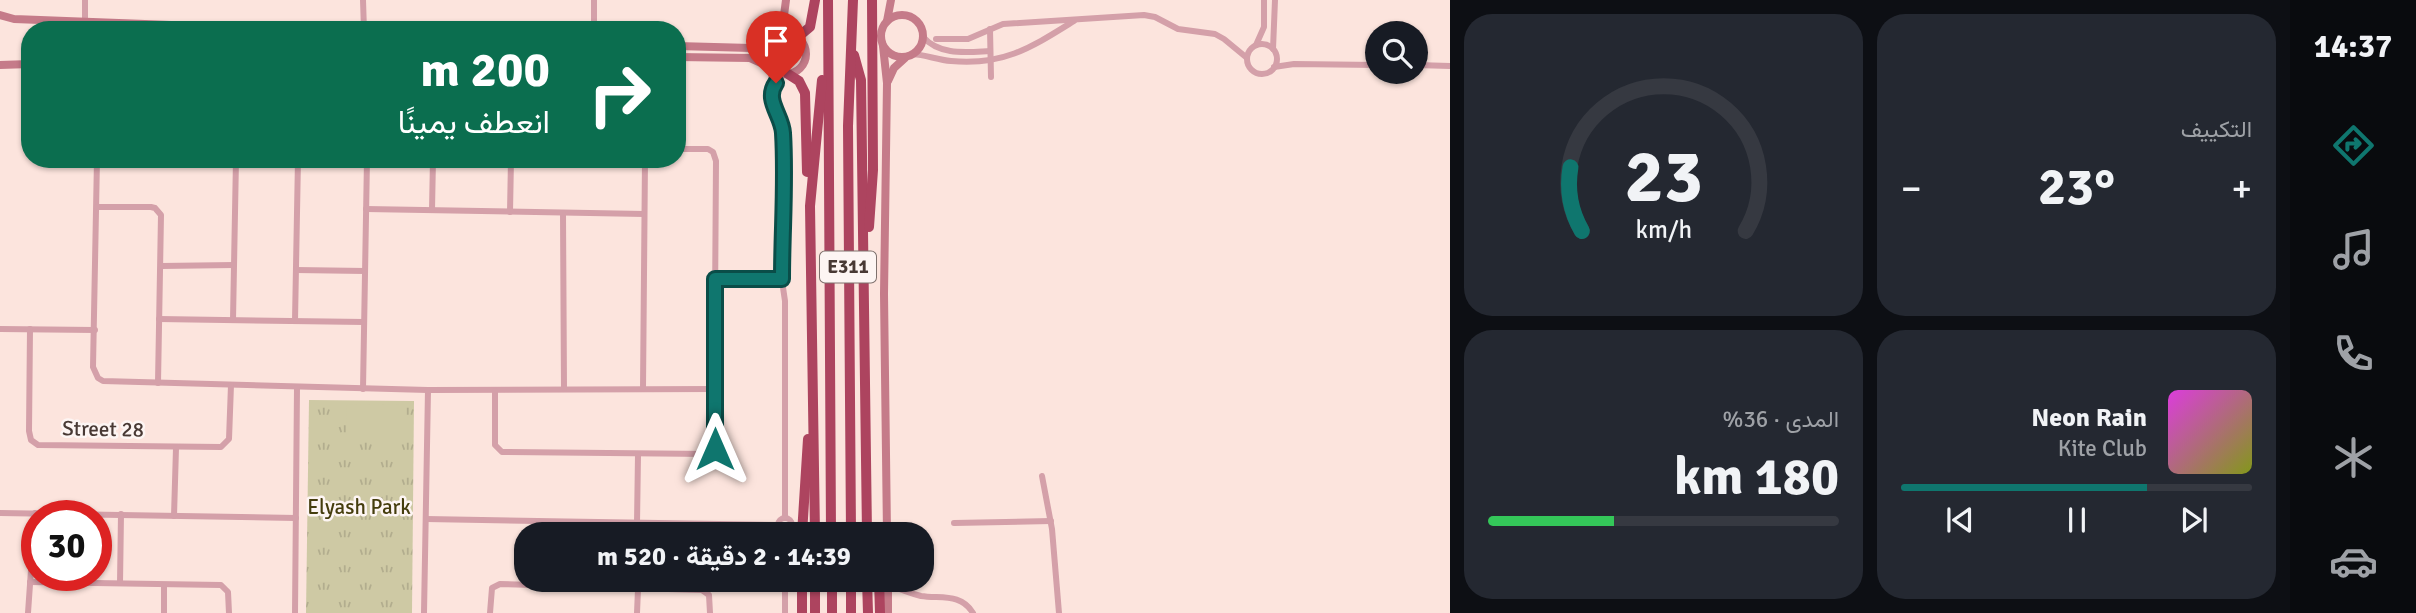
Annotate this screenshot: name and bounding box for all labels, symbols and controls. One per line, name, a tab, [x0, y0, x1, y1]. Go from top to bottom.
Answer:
pin	[746, 11, 806, 83]
map controls	[1365, 21, 1428, 84]
button: search	[1365, 21, 1428, 84]
icon: arrive	[757, 22, 795, 60]
text: 14:37	[2314, 27, 2392, 66]
text: 200 m	[420, 40, 550, 100]
icon: right	[574, 49, 665, 140]
text: انعطف يمينًا	[398, 103, 550, 142]
text: التكييف	[2181, 115, 2252, 144]
icon: directions	[2329, 121, 2378, 170]
text: 23	[1624, 133, 1703, 222]
text: 23°	[2038, 155, 2115, 219]
text: −	[1901, 165, 1922, 212]
text: +	[2231, 165, 2252, 212]
text: km/h	[1635, 214, 1692, 245]
icon: music	[2329, 225, 2378, 274]
road number: E311	[820, 252, 876, 282]
icon: phone	[2329, 329, 2378, 378]
text: Neon Rain	[2031, 402, 2147, 434]
text: المدى · 36%	[1723, 405, 1839, 434]
position arrow	[678, 412, 752, 486]
street label: Street 28	[62, 415, 144, 443]
icon: climate	[2329, 433, 2378, 482]
text: Kite Club	[2058, 434, 2147, 463]
text: 180 km	[1674, 445, 1839, 509]
park label: Elyash Park	[307, 494, 411, 520]
speed limit sign: 30	[21, 500, 112, 591]
icon: previous	[1941, 501, 1979, 539]
icon: pause	[2058, 501, 2096, 539]
icon: next	[2175, 501, 2213, 539]
icon: car	[2329, 537, 2378, 586]
text: 14:39 · 2 دقيقة · 520 m	[597, 541, 851, 573]

